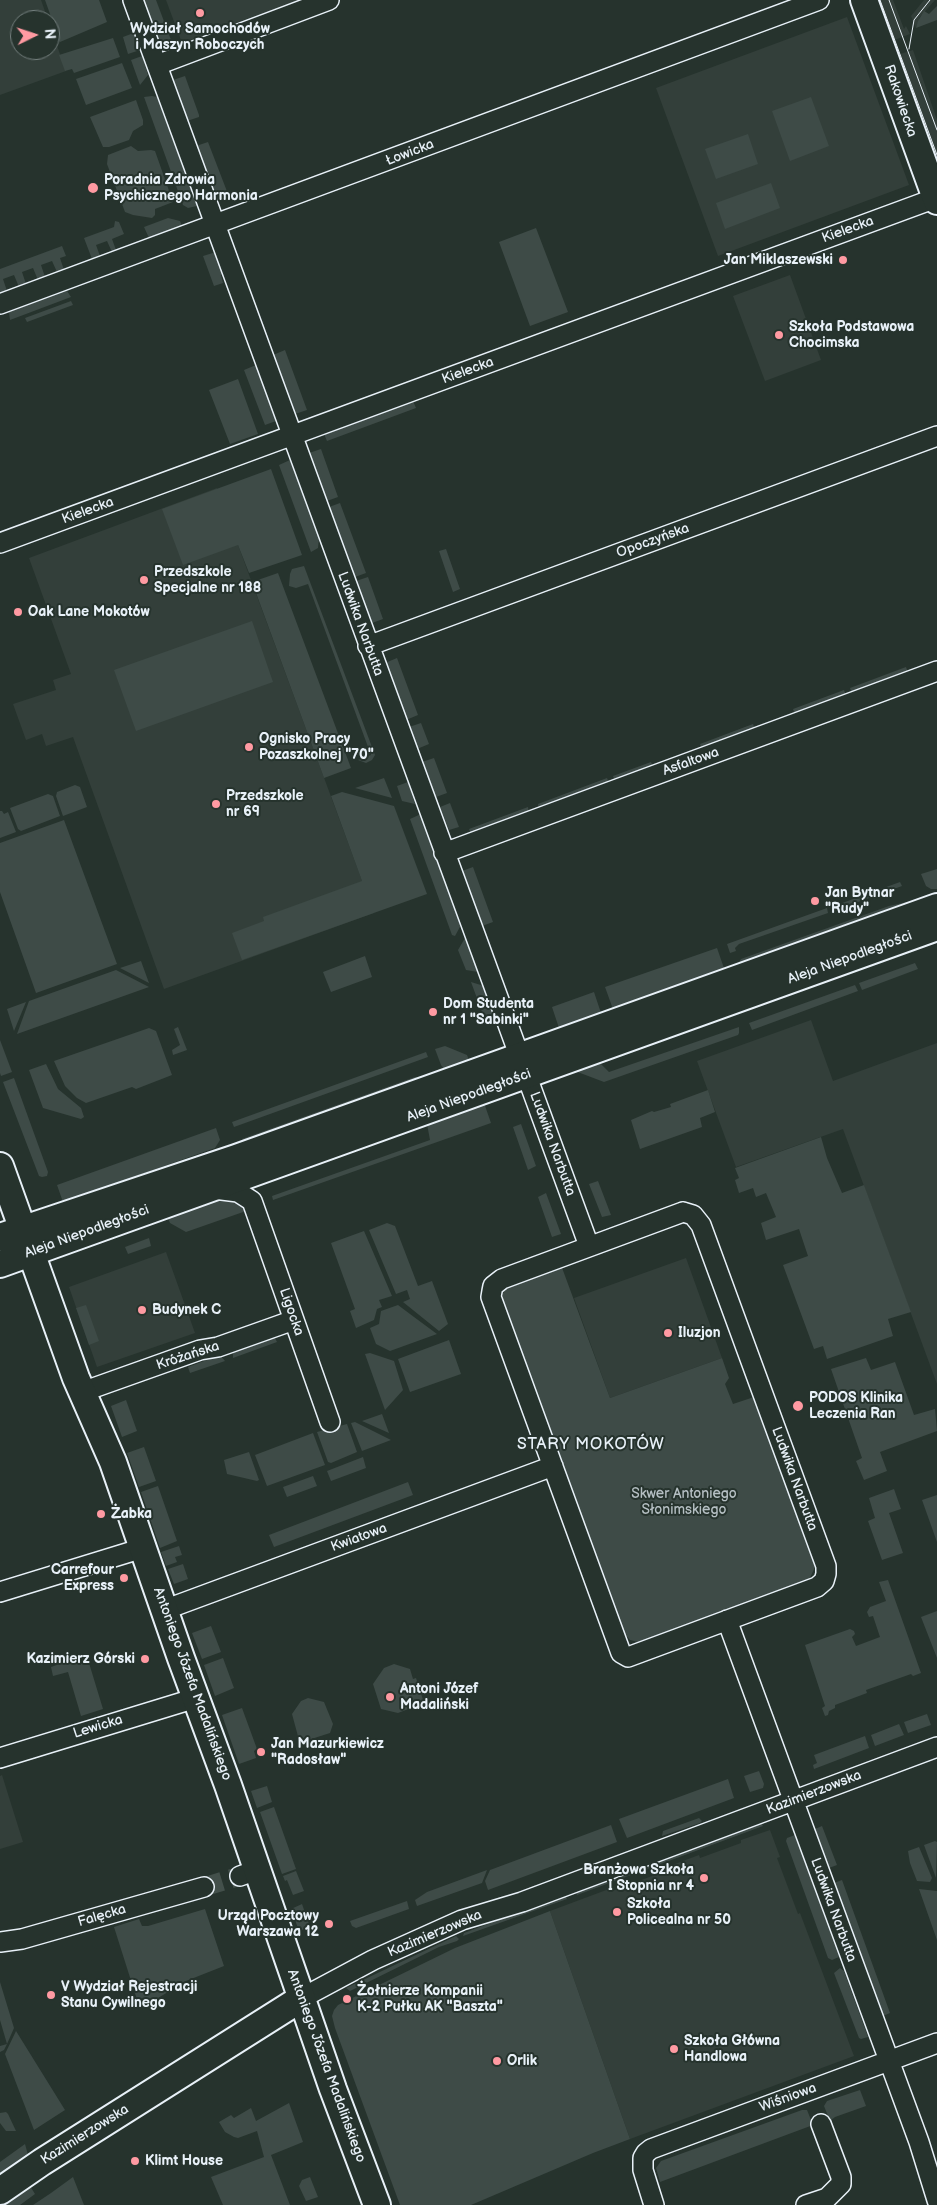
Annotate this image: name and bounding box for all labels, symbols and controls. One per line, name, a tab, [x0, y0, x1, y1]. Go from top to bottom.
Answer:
marker: Wydział Samochodów i Maszyn Roboczych	[194, 7, 206, 19]
north arrow	[10, 10, 60, 60]
place label: Wydział Samochodów i Maszyn Roboczych	[130, 21, 270, 54]
text: N	[41, 28, 58, 40]
street label: Rakowiecka	[880, 63, 920, 139]
street label: Łowicka	[384, 136, 436, 170]
place label: Poradnia Zdrowia Psychicznego Harmonia	[104, 172, 258, 204]
marker: Poradnia Zdrowia Psychicznego Harmonia	[86, 181, 100, 195]
street label: Kielecka	[820, 213, 876, 247]
place label: Jan Miklaszewski	[724, 252, 833, 268]
marker: Jan Miklaszewski	[837, 254, 849, 266]
place label: Szkoła Podstawowa Chocimska	[789, 319, 914, 352]
marker: Szkoła Podstawowa Chocimska	[773, 329, 785, 341]
street label: Kielecka	[440, 354, 496, 388]
street label: Kielecka	[60, 494, 116, 528]
street label: Opoczyńska	[614, 520, 692, 562]
place label: Przedszkole Specjalne nr 188	[154, 564, 261, 596]
street label: Ludwika Narbutta	[333, 570, 387, 678]
marker: Przedszkole Specjalne nr 188	[138, 574, 150, 586]
place label: Oak Lane Mokotów	[28, 604, 150, 620]
marker: Oak Lane Mokotów	[12, 606, 24, 618]
place label: Ognisko Pracy Pozaszkolnej "70"	[259, 731, 374, 764]
marker: Ognisko Pracy Pozaszkolnej "70"	[243, 741, 255, 753]
street label: Asfaltowa	[661, 744, 721, 780]
place label: Przedszkole nr 69	[226, 788, 303, 820]
marker: Przedszkole nr 69	[210, 798, 222, 810]
place label: Jan Bytnar "Rudy"	[825, 885, 894, 918]
marker: Jan Bytnar "Rudy"	[809, 895, 821, 907]
street label: Aleja Niepodległości	[785, 928, 915, 988]
place label: Dom Studenta nr 1 "Sabinki"	[443, 996, 534, 1028]
marker: Dom Studenta nr 1 "Sabinki"	[427, 1006, 439, 1018]
street label: Aleja Niepodległości	[404, 1066, 534, 1126]
street label: Ludwika Narbutta	[525, 1090, 579, 1198]
street label: Aleja Niepodległości	[22, 1202, 152, 1262]
street label: Ligocka	[275, 1286, 307, 1338]
place label: Budynek C	[152, 1302, 221, 1318]
marker: Budynek C	[136, 1304, 148, 1316]
place label: Iluzjon	[678, 1325, 721, 1341]
marker: Iluzjon	[662, 1327, 674, 1339]
street label: Króżańska	[154, 1338, 222, 1374]
place label: PODOS Klinika Leczenia Ran	[809, 1390, 903, 1422]
marker: PODOS Klinika Leczenia Ran	[791, 1399, 805, 1413]
street label: Ludwika Narbutta	[767, 1425, 821, 1533]
district label: STARY MOKOTÓW	[515, 1435, 667, 1455]
park label: Skwer Antoniego Słonimskiego	[631, 1486, 737, 1518]
place label: Żabka	[111, 1506, 152, 1522]
marker: Żabka	[95, 1508, 107, 1520]
street label: Kwiatowa	[329, 1520, 389, 1556]
place label: Carrefour Express	[51, 1562, 114, 1594]
marker: Carrefour Express	[118, 1572, 130, 1584]
street label: Antoniego Józefa Madalińskiego	[149, 1585, 235, 1783]
place label: Kazimierz Górski	[27, 1651, 135, 1667]
marker: Kazimierz Górski	[139, 1653, 151, 1665]
place label: Antoni Józef Madaliński	[400, 1681, 478, 1714]
marker: Antoni Józef Madaliński	[384, 1691, 396, 1703]
street label: Lewicka	[71, 1712, 125, 1742]
place label: Jan Mazurkiewicz "Radosław"	[271, 1736, 384, 1768]
marker: Jan Mazurkiewicz "Radosław"	[255, 1746, 267, 1758]
street label: Kazimierzowska	[764, 1767, 864, 1819]
street label: Ludwika Narbutta	[806, 1856, 860, 1964]
place label: Branżowa Szkoła I Stopnia nr 4	[583, 1862, 694, 1894]
marker: Branżowa Szkoła I Stopnia nr 4	[698, 1872, 710, 1884]
place label: Szkoła Policealna nr 50	[627, 1896, 731, 1928]
street label: Falęcka	[76, 1901, 128, 1931]
marker: Szkoła Policealna nr 50	[611, 1906, 623, 1918]
street label: Kazimierzowska	[385, 1907, 485, 1961]
place label: Urząd Pocztowy Warszawa 12	[218, 1908, 319, 1940]
marker: Urząd Pocztowy Warszawa 12	[323, 1918, 335, 1930]
street label: Antoniego Józefa Madalińskiego	[283, 1967, 369, 2165]
place label: V Wydział Rejestracji Stanu Cywilnego	[61, 1979, 197, 2011]
place label: Żołnierze Kompanii K-2 Pułku AK "Baszta"	[357, 1983, 503, 2015]
marker: V Wydział Rejestracji Stanu Cywilnego	[45, 1989, 57, 2001]
marker: Żołnierze Kompanii K-2 Pułku AK "Baszta"	[341, 1993, 353, 2005]
place label: Szkoła Główna Handlowa	[684, 2033, 780, 2066]
marker: Szkoła Główna Handlowa	[668, 2043, 680, 2055]
place label: Orlik	[507, 2053, 537, 2069]
marker: Orlik	[491, 2055, 503, 2067]
street label: Wiśniowa	[757, 2080, 819, 2116]
street label: Kazimierzowska	[38, 2101, 132, 2169]
place label: Klimt House	[145, 2153, 223, 2169]
marker: Klimt House	[129, 2155, 141, 2167]

